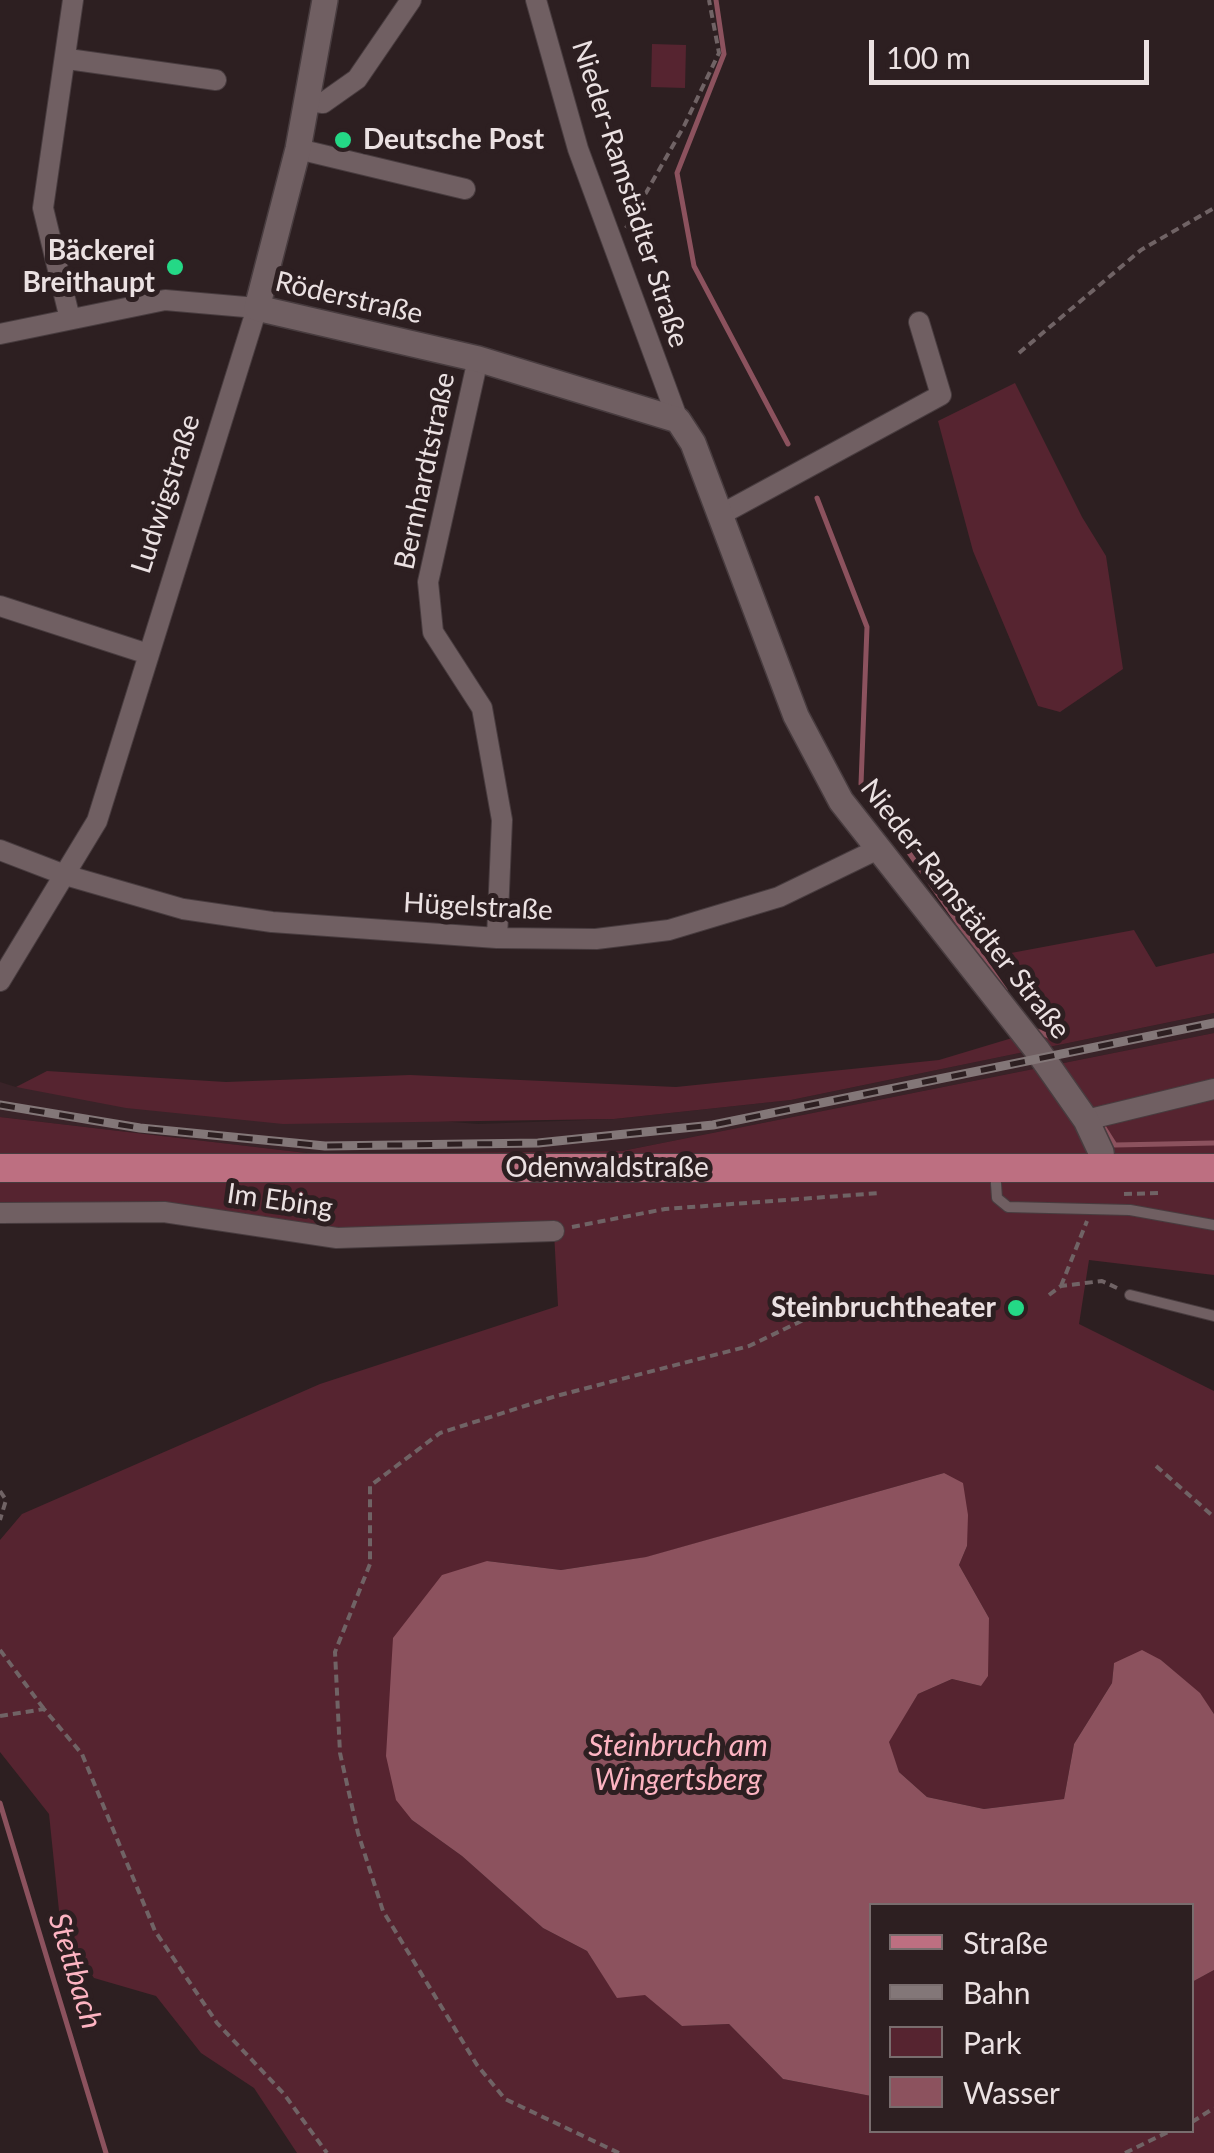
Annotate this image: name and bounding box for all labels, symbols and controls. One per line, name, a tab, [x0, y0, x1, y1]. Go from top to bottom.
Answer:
scale bar	[874, 20, 1154, 82]
street label: Nieder-Ramstädter Straße	[564, 36, 696, 352]
text: 100 m	[886, 39, 971, 75]
place label: Deutsche Post	[363, 123, 544, 157]
marker: Deutsche Post	[332, 129, 354, 151]
place label: Bäckerei Breithaupt	[22, 234, 155, 300]
marker: Bäckerei Breithaupt	[164, 256, 186, 278]
street label: Röderstraße	[272, 265, 426, 331]
street label: Bernhardtstraße	[388, 369, 462, 573]
street label: Ludwigstraße	[124, 410, 208, 578]
street label: Nieder-Ramstädter Straße	[853, 772, 1077, 1046]
street label: Hügelstraße	[402, 886, 554, 928]
street label: Odenwaldstraße	[505, 1151, 709, 1185]
street label: Im Ebing	[225, 1177, 335, 1225]
place label: Steinbruchtheater	[771, 1291, 996, 1325]
marker: Steinbruchtheater	[1005, 1297, 1027, 1319]
water label: Steinbruch am Wingertsberg	[588, 1728, 768, 1798]
legend	[869, 1903, 1194, 2133]
water label: Stettbach	[40, 1909, 110, 2033]
text: Straße	[963, 1924, 1048, 1960]
text: Bahn	[963, 1974, 1031, 2010]
text: Park	[963, 2024, 1022, 2060]
text: Wasser	[963, 2074, 1060, 2110]

